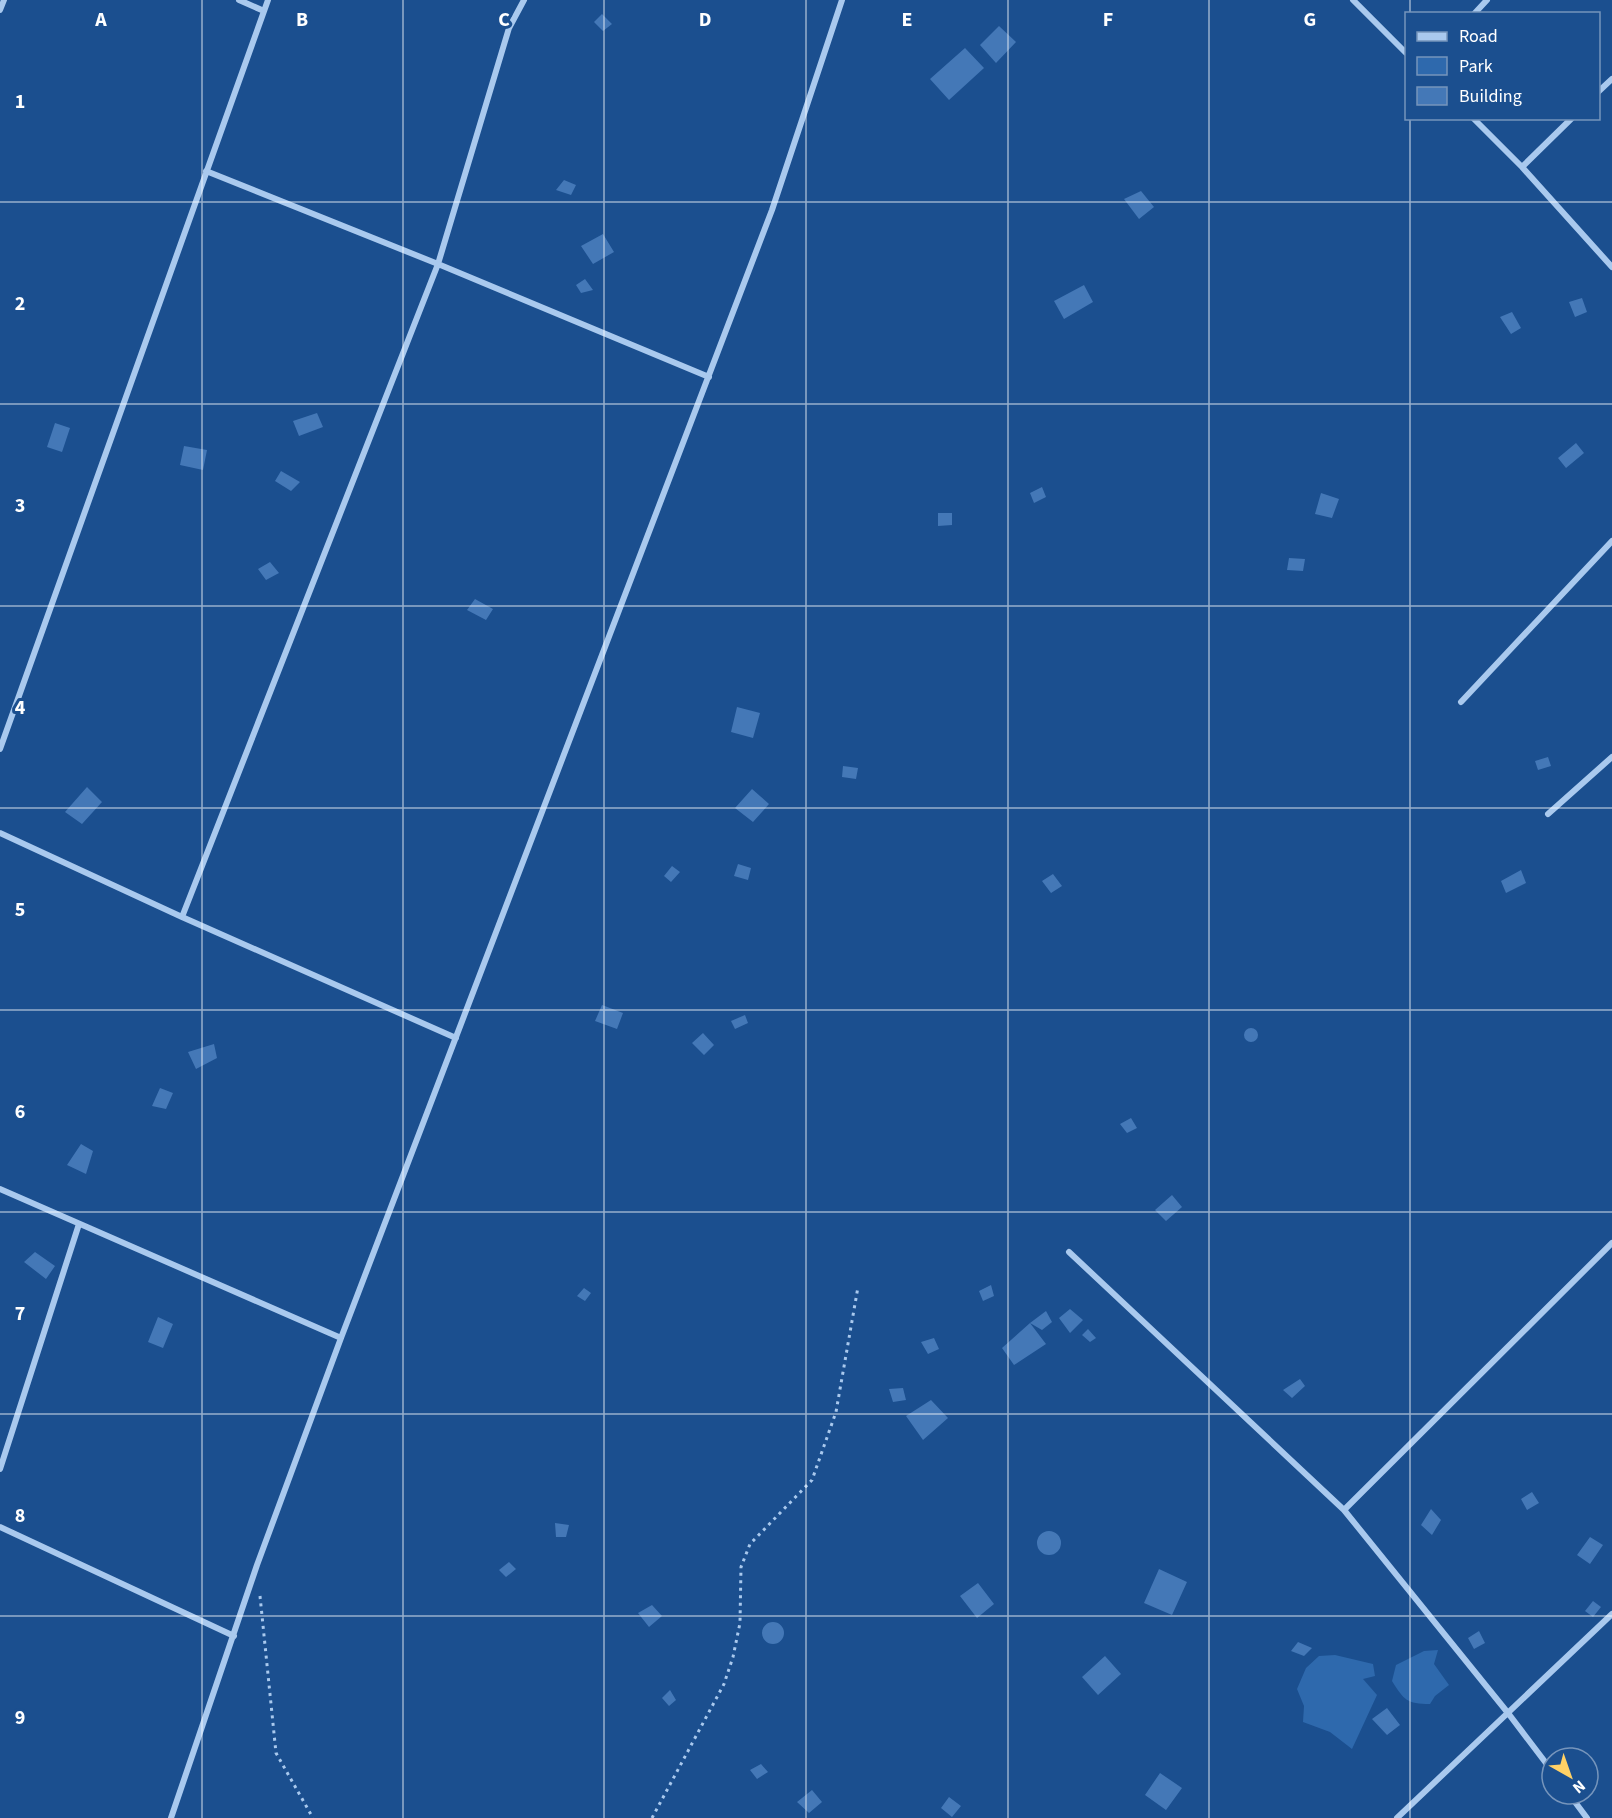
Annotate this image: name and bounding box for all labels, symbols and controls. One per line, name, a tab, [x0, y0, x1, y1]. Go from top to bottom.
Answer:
text: A	[94, 6, 107, 34]
text: B	[296, 6, 308, 34]
text: C	[498, 6, 510, 34]
text: D	[699, 6, 711, 34]
text: E	[902, 6, 912, 34]
text: F	[1103, 6, 1113, 34]
text: G	[1304, 6, 1316, 34]
legend	[1405, 12, 1600, 120]
text: Road	[1459, 24, 1498, 49]
text: Park	[1459, 54, 1493, 79]
text: Building	[1459, 84, 1522, 109]
text: 1	[15, 88, 25, 116]
text: 2	[15, 290, 25, 318]
text: 3	[15, 492, 25, 520]
text: 4	[15, 694, 26, 722]
text: 5	[15, 896, 25, 924]
text: 6	[15, 1098, 25, 1126]
text: 7	[15, 1300, 25, 1328]
text: 8	[15, 1502, 25, 1530]
text: 9	[15, 1704, 25, 1732]
north arrow	[1540, 1746, 1600, 1806]
text: N	[1568, 1775, 1590, 1799]

